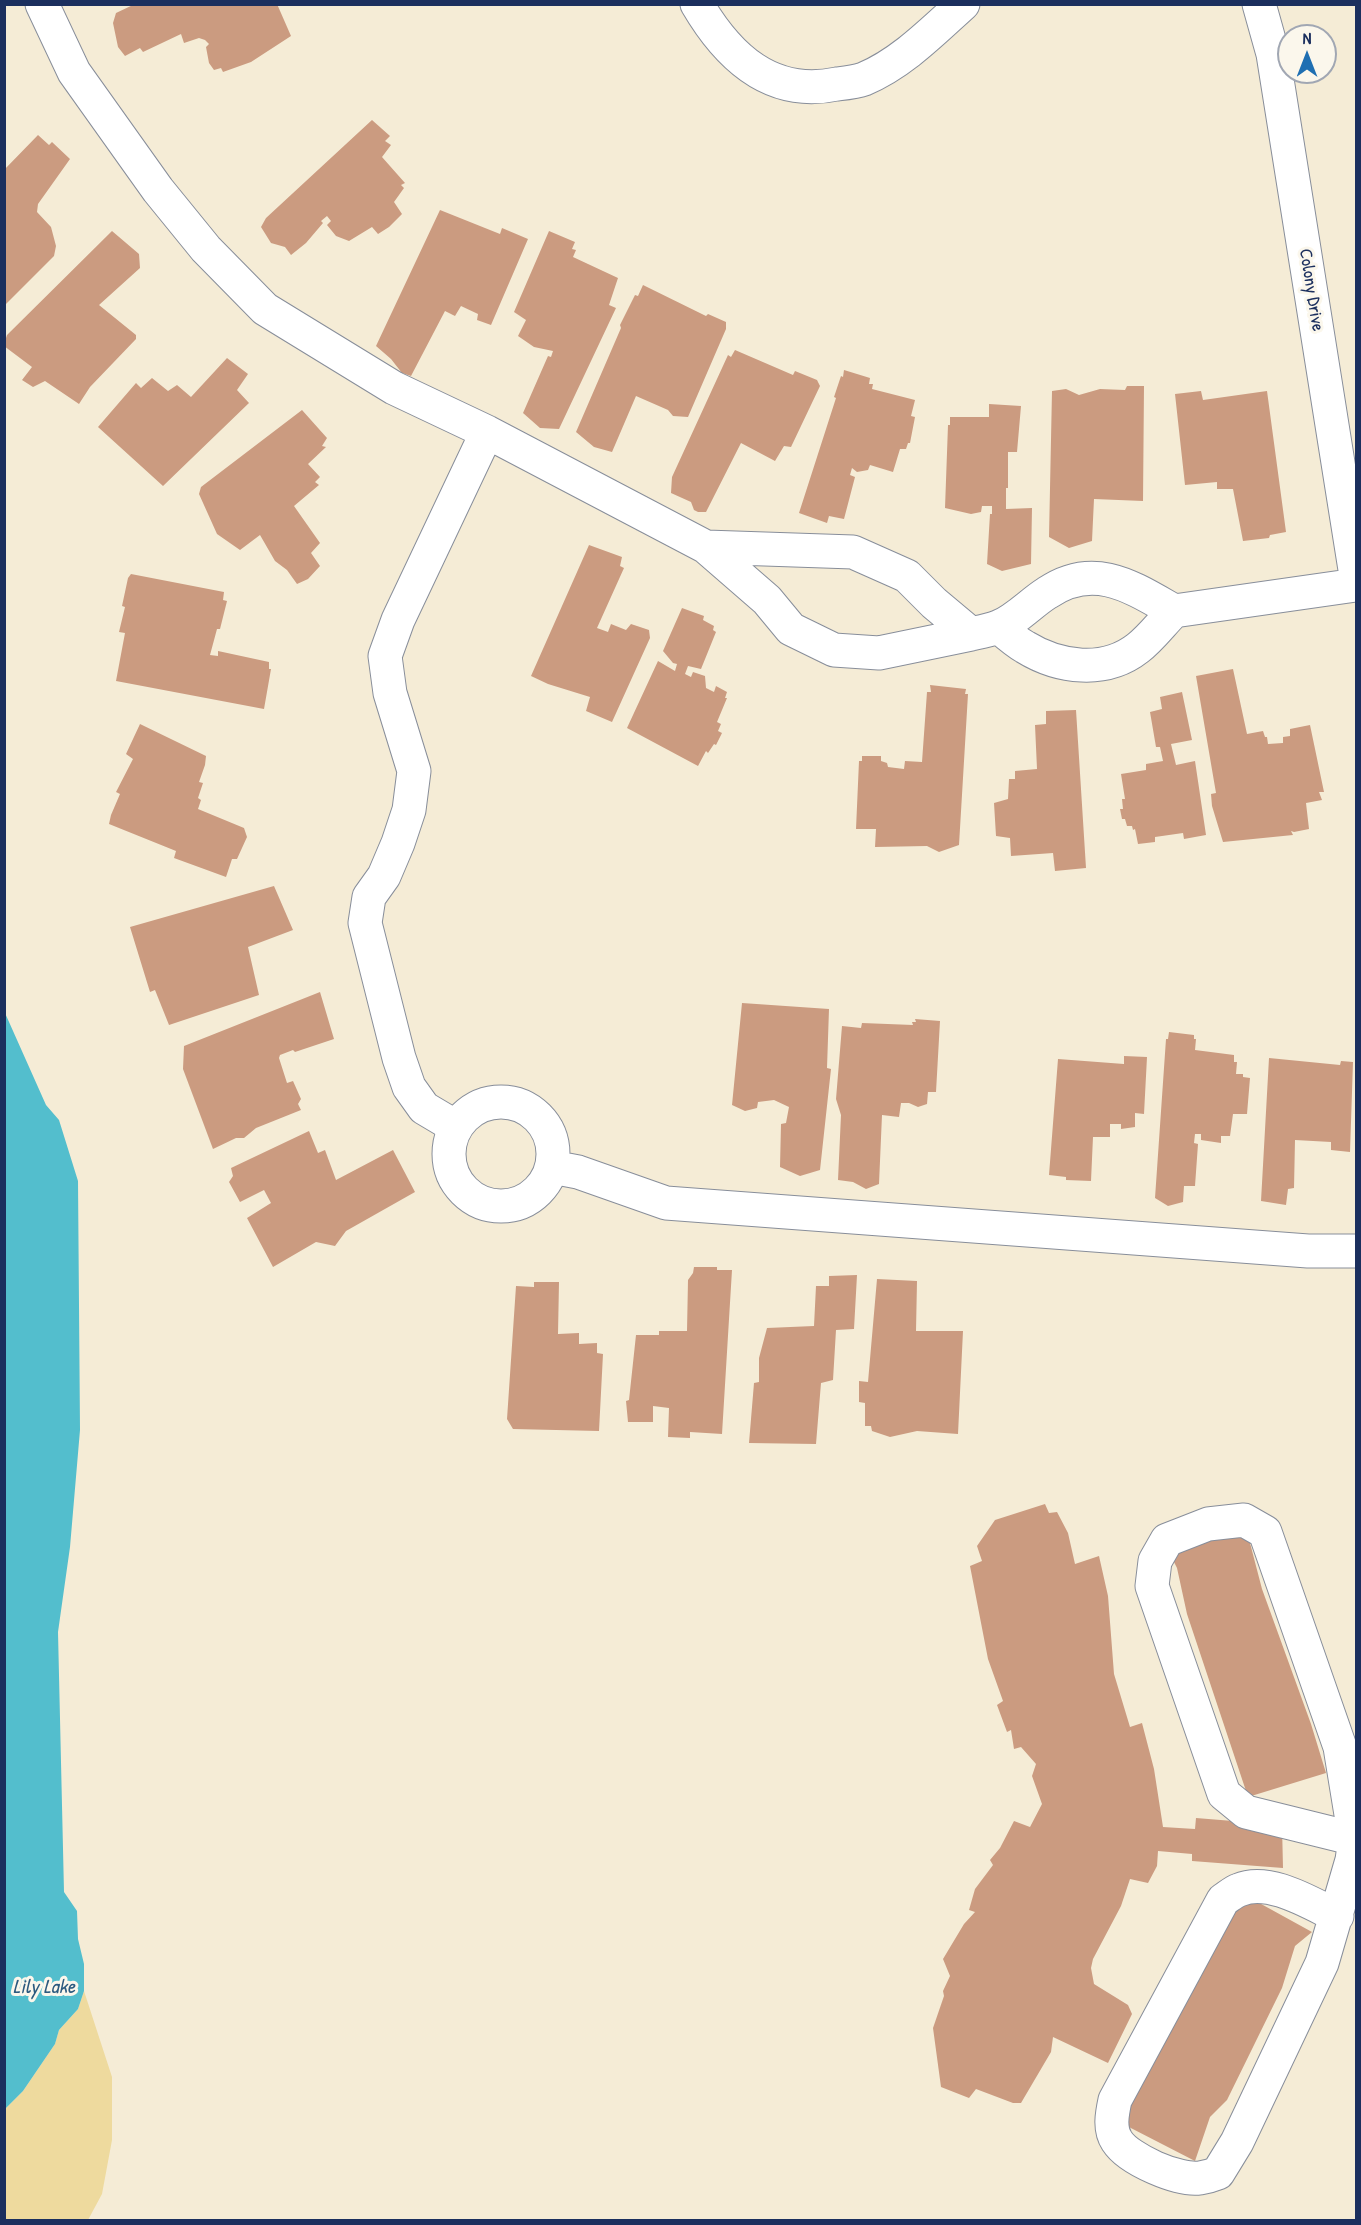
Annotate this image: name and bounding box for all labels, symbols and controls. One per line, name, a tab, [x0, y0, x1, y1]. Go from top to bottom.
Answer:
north arrow	[1277, 24, 1337, 84]
text: N	[1303, 27, 1311, 49]
street label: Colony Drive	[1294, 247, 1328, 333]
water label: Lily Lake	[13, 1976, 75, 2000]

